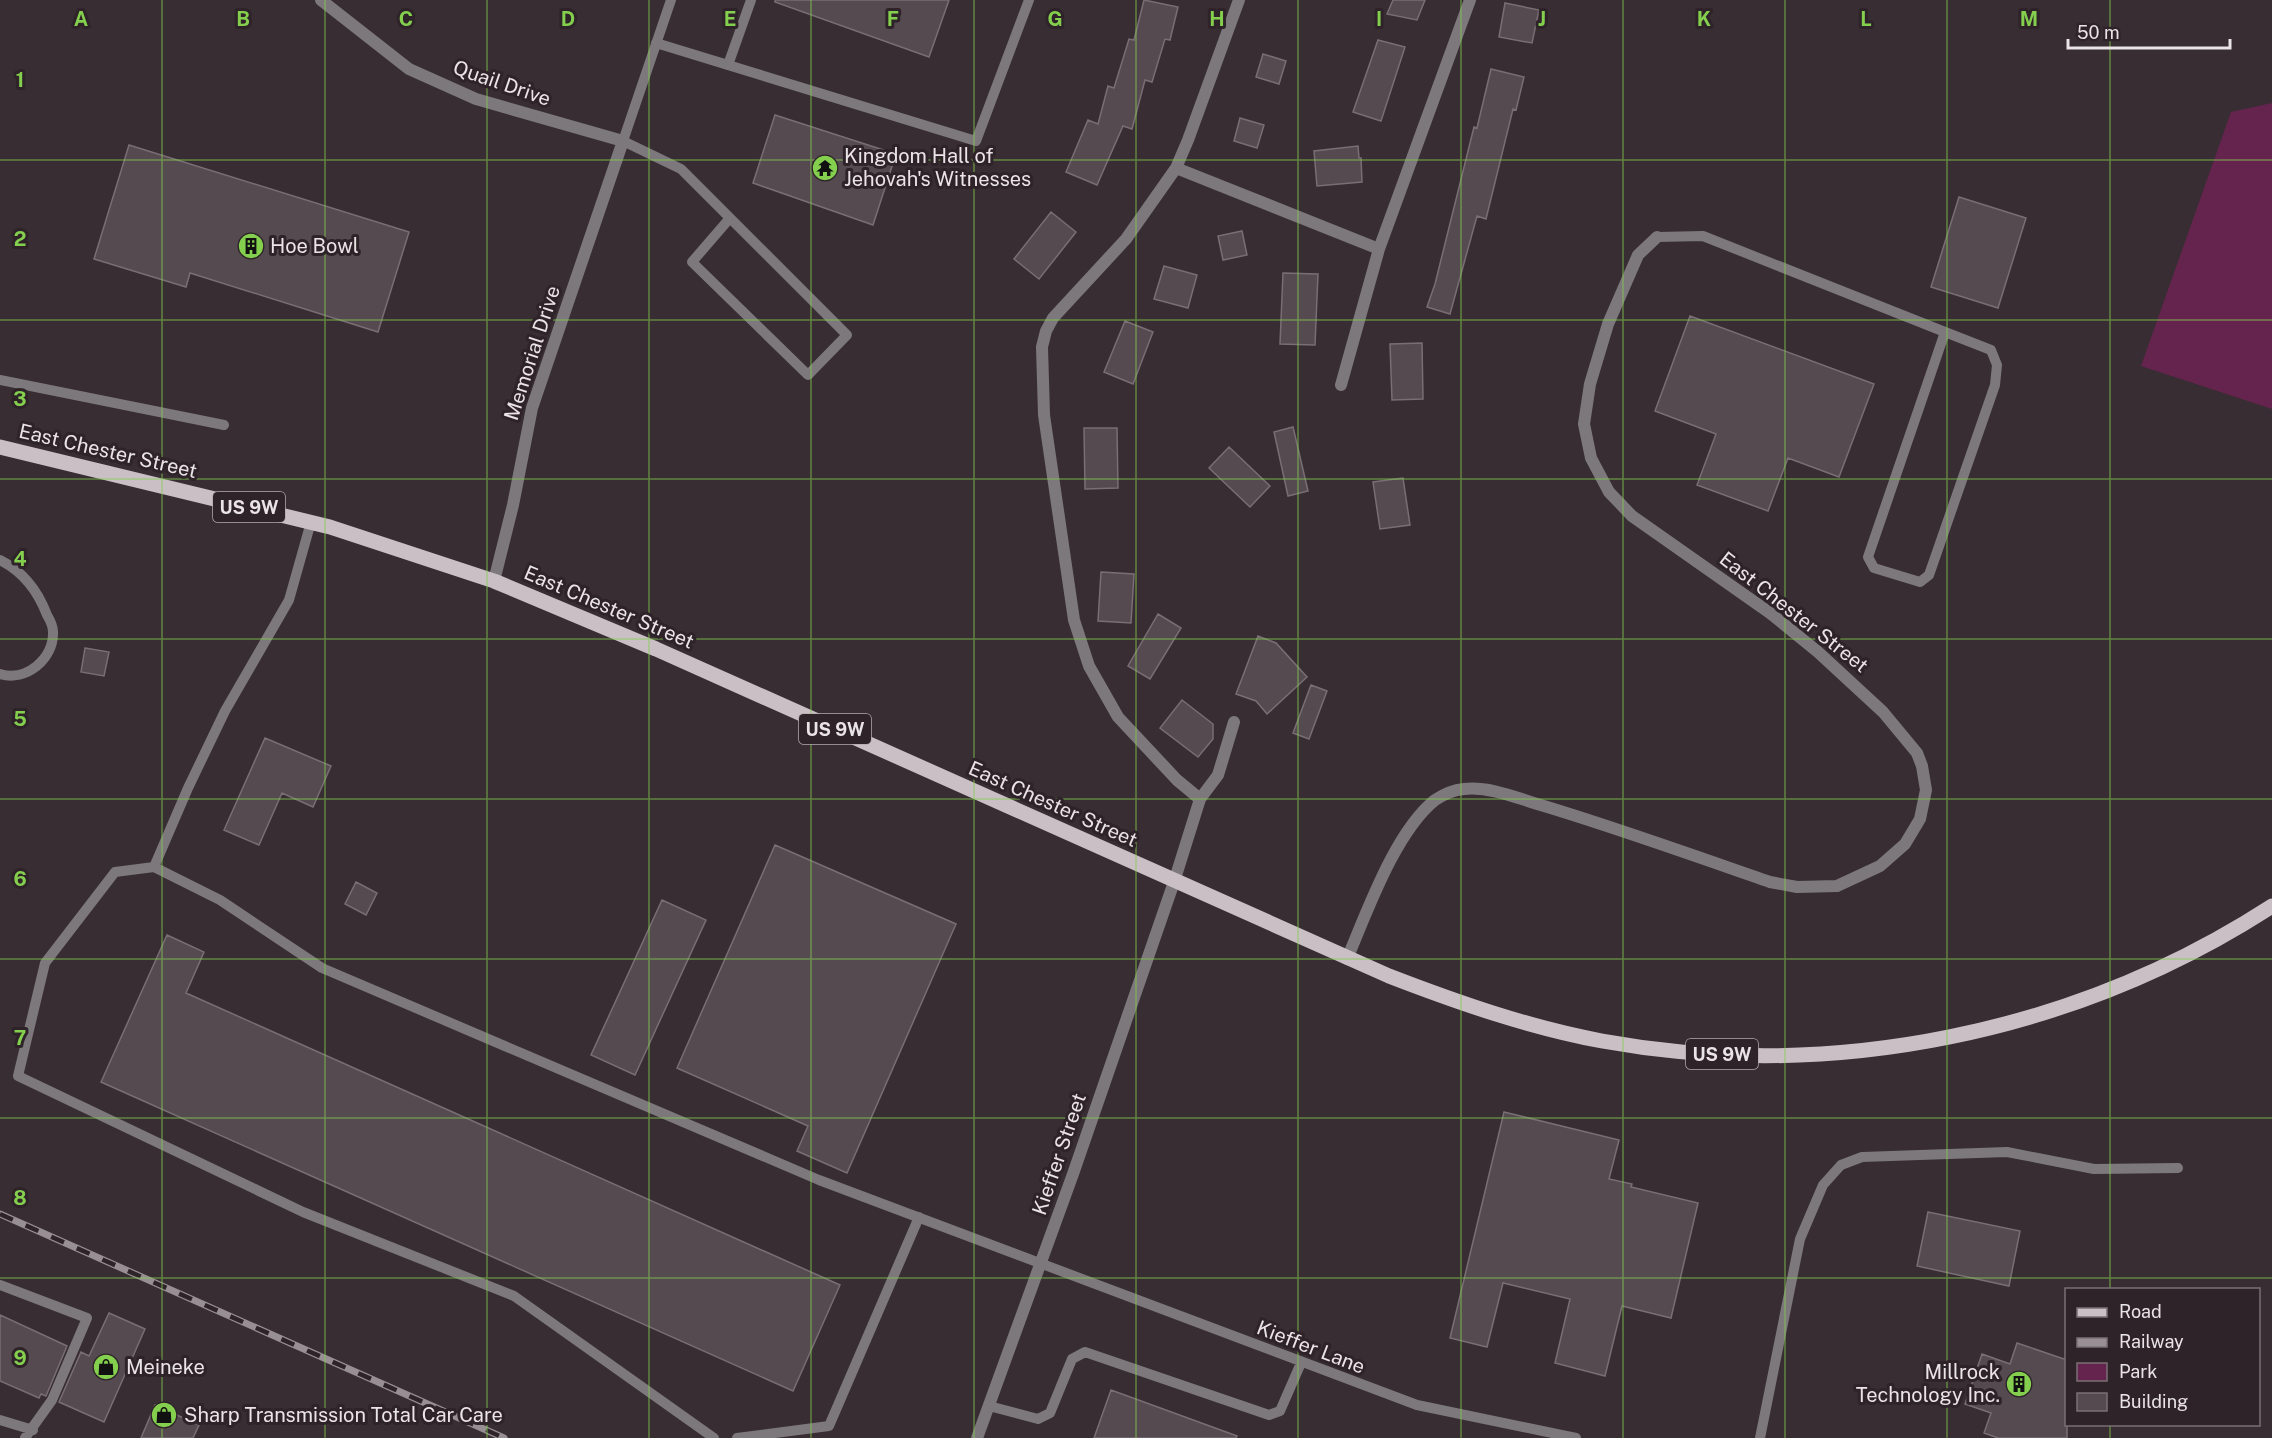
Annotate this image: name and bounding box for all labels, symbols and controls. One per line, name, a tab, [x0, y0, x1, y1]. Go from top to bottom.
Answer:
text: A	[74, 7, 88, 31]
text: B	[236, 7, 250, 31]
text: C	[399, 7, 413, 31]
text: D	[561, 7, 575, 31]
text: E	[724, 7, 736, 31]
text: F	[887, 7, 899, 31]
text: G	[1047, 7, 1063, 31]
text: H	[1209, 7, 1225, 31]
text: I	[1376, 7, 1382, 31]
text: J	[1538, 7, 1546, 31]
text: K	[1697, 7, 1711, 31]
text: L	[1860, 7, 1872, 31]
text: M	[2020, 7, 2038, 31]
scale bar	[2068, 12, 2230, 50]
text: 50 m	[2077, 22, 2120, 43]
street label: Quail Drive	[450, 55, 554, 111]
text: 1	[16, 68, 24, 92]
place label: Kingdom Hall of Jehovah's Witnesses	[844, 144, 1031, 191]
temple icon: Kingdom Hall of Jehovah's Witnesses	[810, 153, 840, 183]
text: 2	[14, 227, 26, 251]
building icon: Hoe Bowl	[236, 231, 266, 261]
place label: Hoe Bowl	[270, 234, 359, 258]
street label: Memorial Drive	[499, 283, 565, 423]
text: 3	[13, 387, 27, 411]
street label: East Chester Street	[17, 419, 199, 483]
road number: US 9W	[213, 492, 285, 522]
street label: East Chester Street	[1715, 546, 1873, 678]
text: 4	[13, 547, 27, 571]
street label: East Chester Street	[520, 560, 698, 654]
text: 5	[13, 707, 27, 731]
road number: US 9W	[799, 714, 871, 744]
street label: East Chester Street	[965, 756, 1141, 852]
text: 6	[13, 867, 27, 891]
text: 7	[14, 1026, 26, 1050]
road number: US 9W	[1686, 1039, 1758, 1069]
street label: Kieffer Street	[1027, 1090, 1091, 1218]
text: 8	[13, 1186, 27, 1210]
legend	[2065, 1288, 2260, 1426]
text: Road	[2119, 1301, 2162, 1322]
street label: Kieffer Lane	[1254, 1315, 1368, 1379]
text: Railway	[2119, 1331, 2184, 1352]
text: 9	[13, 1346, 27, 1370]
shop icon: Meineke	[91, 1352, 121, 1382]
place label: Meineke	[126, 1355, 205, 1379]
place label: Millrock Technology Inc.	[1856, 1360, 2000, 1407]
text: Park	[2119, 1361, 2157, 1382]
building icon: Millrock Technology Inc.	[2004, 1369, 2034, 1399]
text: Building	[2119, 1391, 2188, 1412]
shop icon: Sharp Transmission Total Car Care	[149, 1400, 179, 1430]
place label: Sharp Transmission Total Car Care	[184, 1403, 503, 1427]

